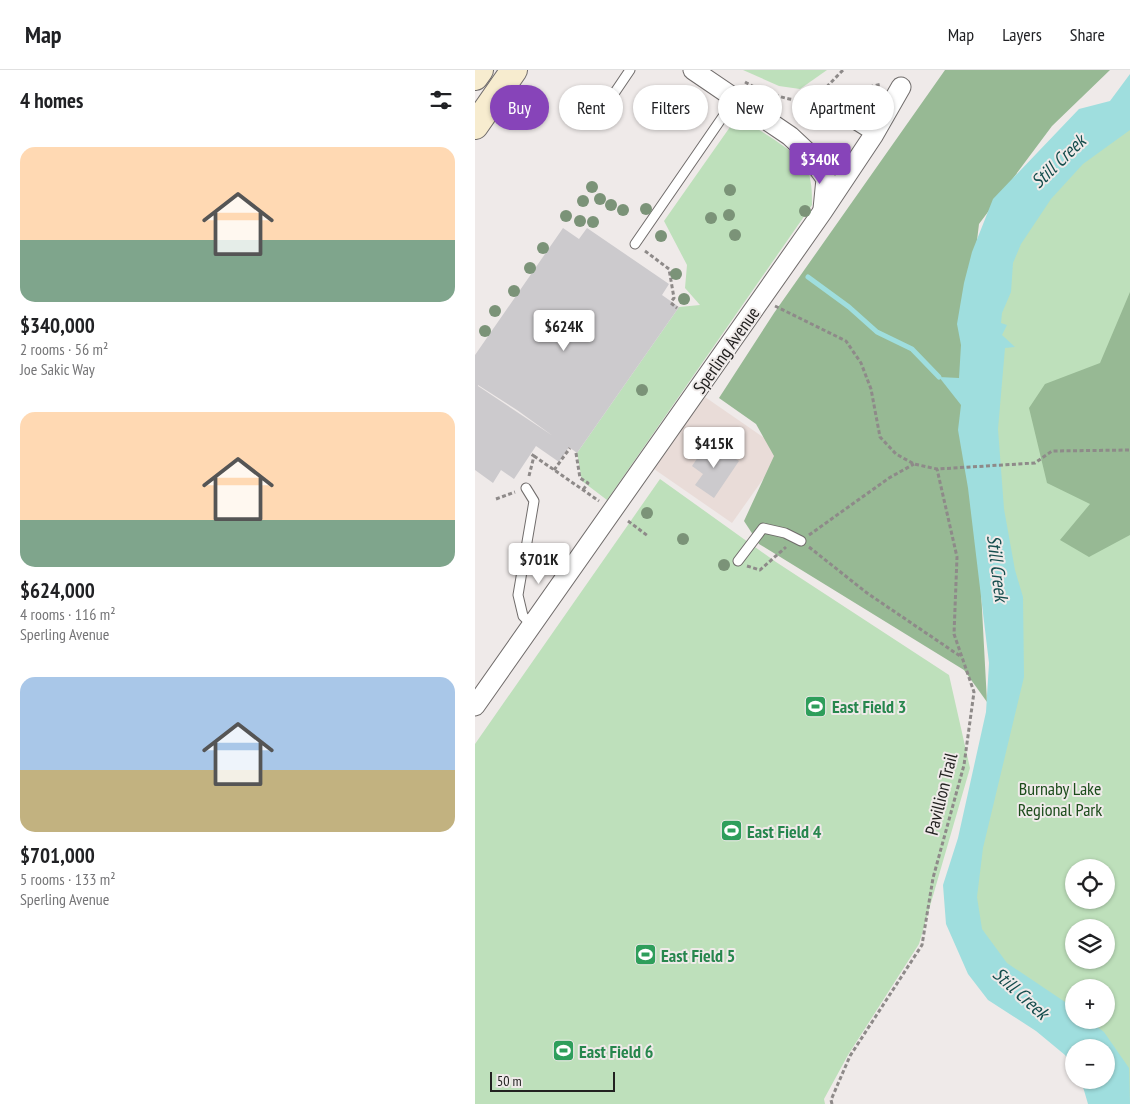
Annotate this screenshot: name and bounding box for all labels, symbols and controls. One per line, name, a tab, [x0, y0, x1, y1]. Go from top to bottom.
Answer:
text: Map	[25, 19, 62, 50]
text: Map	[948, 23, 974, 46]
text: Layers	[1002, 23, 1042, 46]
text: Share	[1070, 23, 1105, 46]
chip: Buy	[490, 85, 549, 130]
chip: Rent	[559, 85, 623, 130]
chip: Filters	[633, 85, 708, 130]
chip: New	[718, 85, 782, 130]
chip: Apartment	[792, 85, 894, 130]
icon: filters	[427, 86, 455, 114]
text: 4 homes	[20, 87, 83, 114]
water label: Still Creek	[1026, 127, 1092, 193]
pin: $340K	[785, 142, 855, 185]
text: $340K	[801, 149, 839, 169]
icon: home	[193, 179, 283, 269]
street label: Sperling Avenue	[688, 302, 764, 398]
pin: $624K	[529, 310, 599, 352]
text: $340,000	[20, 312, 95, 339]
text: $624K	[545, 316, 583, 336]
text: 2 rooms · 56 m²	[20, 339, 108, 359]
text: Joe Sakic Way	[20, 359, 95, 379]
pin: $415K	[679, 426, 749, 469]
text: $415K	[695, 433, 733, 453]
icon: home	[193, 444, 283, 534]
water label: Still Creek	[982, 533, 1014, 605]
pin: $701K	[504, 542, 574, 585]
text: $701K	[520, 549, 558, 569]
text: $624,000	[20, 577, 95, 604]
text: 4 rooms · 116 m²	[20, 604, 116, 624]
text: Sperling Avenue	[20, 624, 109, 644]
sports icon: East Field 3	[804, 694, 828, 718]
place label: East Field 3	[832, 695, 906, 718]
icon: home	[193, 709, 283, 799]
street label: Pavillion Trail	[920, 750, 962, 837]
park label: Burnaby Lake Regional Park	[1018, 777, 1102, 821]
sports icon: East Field 4	[719, 819, 743, 843]
place label: East Field 4	[747, 820, 822, 843]
text: $701,000	[20, 842, 95, 869]
map controls	[1065, 859, 1115, 1089]
button: locate	[1065, 859, 1115, 909]
text: 5 rooms · 133 m²	[20, 869, 116, 889]
text: Sperling Avenue	[20, 889, 109, 909]
button: layers	[1065, 919, 1115, 969]
sports icon: East Field 5	[633, 943, 657, 967]
place label: East Field 5	[661, 944, 735, 967]
water label: Still Creek	[988, 962, 1056, 1026]
button: +	[1065, 979, 1115, 1029]
sports icon: East Field 6	[551, 1039, 575, 1063]
button: −	[1065, 1039, 1115, 1089]
place label: East Field 6	[579, 1040, 653, 1063]
scale bar	[490, 1069, 615, 1092]
text: 50 m	[497, 1072, 522, 1090]

